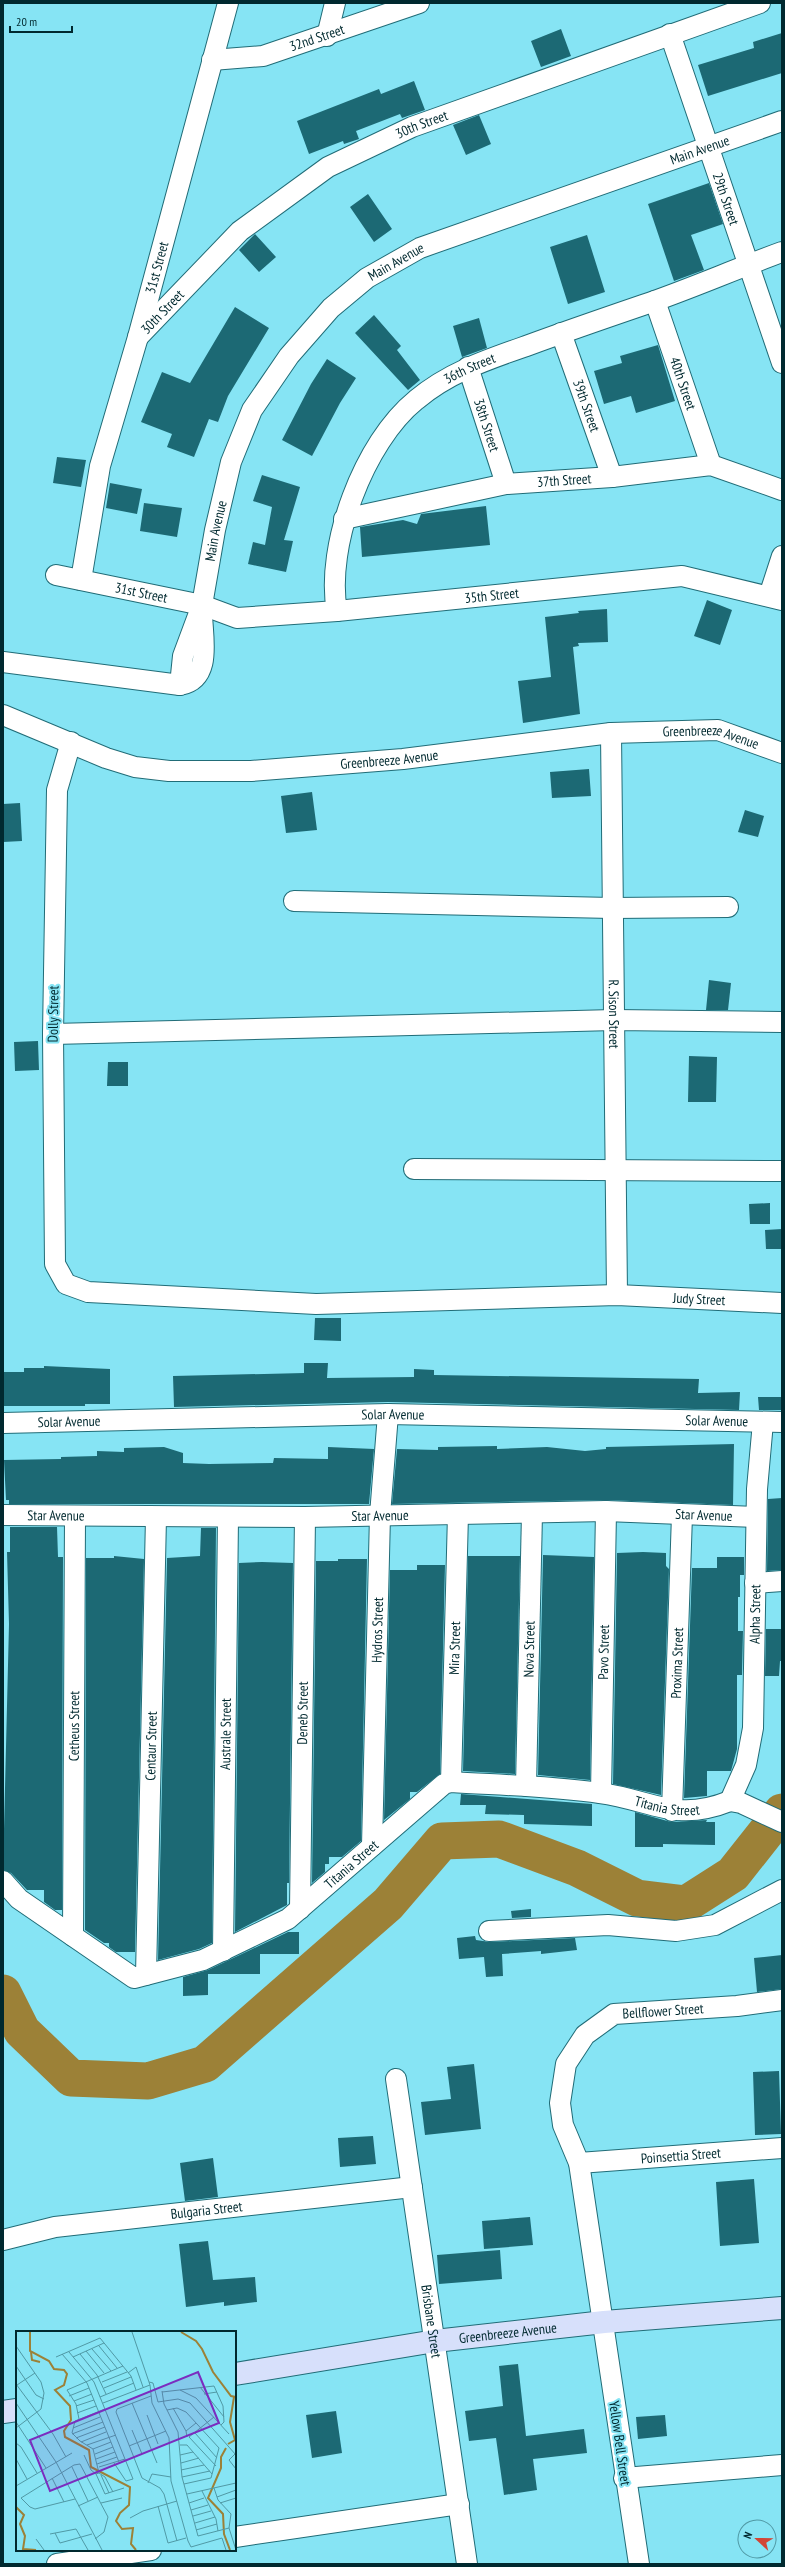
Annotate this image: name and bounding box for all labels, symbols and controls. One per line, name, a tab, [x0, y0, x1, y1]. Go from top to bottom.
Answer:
scale bar	[10, 8, 72, 34]
text: 20 m	[16, 14, 37, 29]
street label: 32nd Street	[287, 20, 347, 55]
street label: 30th Street	[393, 106, 450, 143]
street label: Main Avenue	[668, 131, 732, 169]
street label: 29th Street	[709, 170, 743, 228]
street label: Main Avenue	[365, 238, 426, 285]
street label: 31st Street	[141, 239, 172, 296]
street label: 30th Street	[137, 286, 188, 338]
street label: 36th Street	[440, 349, 498, 388]
street label: 40th Street	[666, 355, 701, 412]
street label: 39th Street	[569, 377, 604, 434]
street label: 38th Street	[470, 396, 504, 454]
street label: 37th Street	[536, 469, 592, 491]
street label: Main Avenue	[201, 498, 231, 563]
street label: 31st Street	[113, 578, 169, 607]
street label: 35th Street	[463, 584, 520, 607]
street label: Greenbreeze Avenue	[662, 721, 762, 753]
street label: Greenbreeze Avenue	[340, 746, 440, 773]
street label: R. Sison Street	[605, 979, 623, 1049]
street label: Dolly Street	[44, 985, 62, 1043]
street label: Judy Street	[672, 1289, 726, 1309]
street label: Solar Avenue	[361, 1405, 425, 1424]
street label: Solar Avenue	[685, 1411, 749, 1430]
street label: Solar Avenue	[37, 1412, 101, 1431]
street label: Star Avenue	[675, 1505, 733, 1525]
street label: Star Avenue	[27, 1506, 85, 1525]
street label: Star Avenue	[351, 1506, 409, 1525]
street label: Alpha Street	[745, 1584, 764, 1644]
street label: Hydros Street	[367, 1597, 387, 1663]
street label: Nova Street	[519, 1620, 539, 1677]
street label: Mira Street	[445, 1621, 464, 1675]
street label: Pavo Street	[594, 1624, 613, 1680]
street label: Proxima Street	[667, 1627, 687, 1699]
street label: Deneb Street	[293, 1681, 312, 1745]
street label: Cetheus Street	[65, 1691, 83, 1761]
street label: Australe Street	[216, 1698, 235, 1770]
street label: Centaur Street	[141, 1711, 161, 1781]
street label: Titania Street	[633, 1792, 701, 1819]
street label: Titania Street	[321, 1836, 382, 1892]
street label: Bellflower Street	[622, 1999, 704, 2022]
street label: Poinsettia Street	[640, 2144, 721, 2167]
street label: Bulgaria Street	[170, 2197, 243, 2223]
street label: Brisbane Street	[417, 2284, 446, 2359]
street label: Greenbreeze Avenue	[458, 2318, 558, 2347]
inset map	[16, 2331, 236, 2551]
street label: Yellow Bell Street	[605, 2399, 635, 2487]
north arrow	[737, 2519, 777, 2559]
text: N	[740, 2530, 755, 2541]

